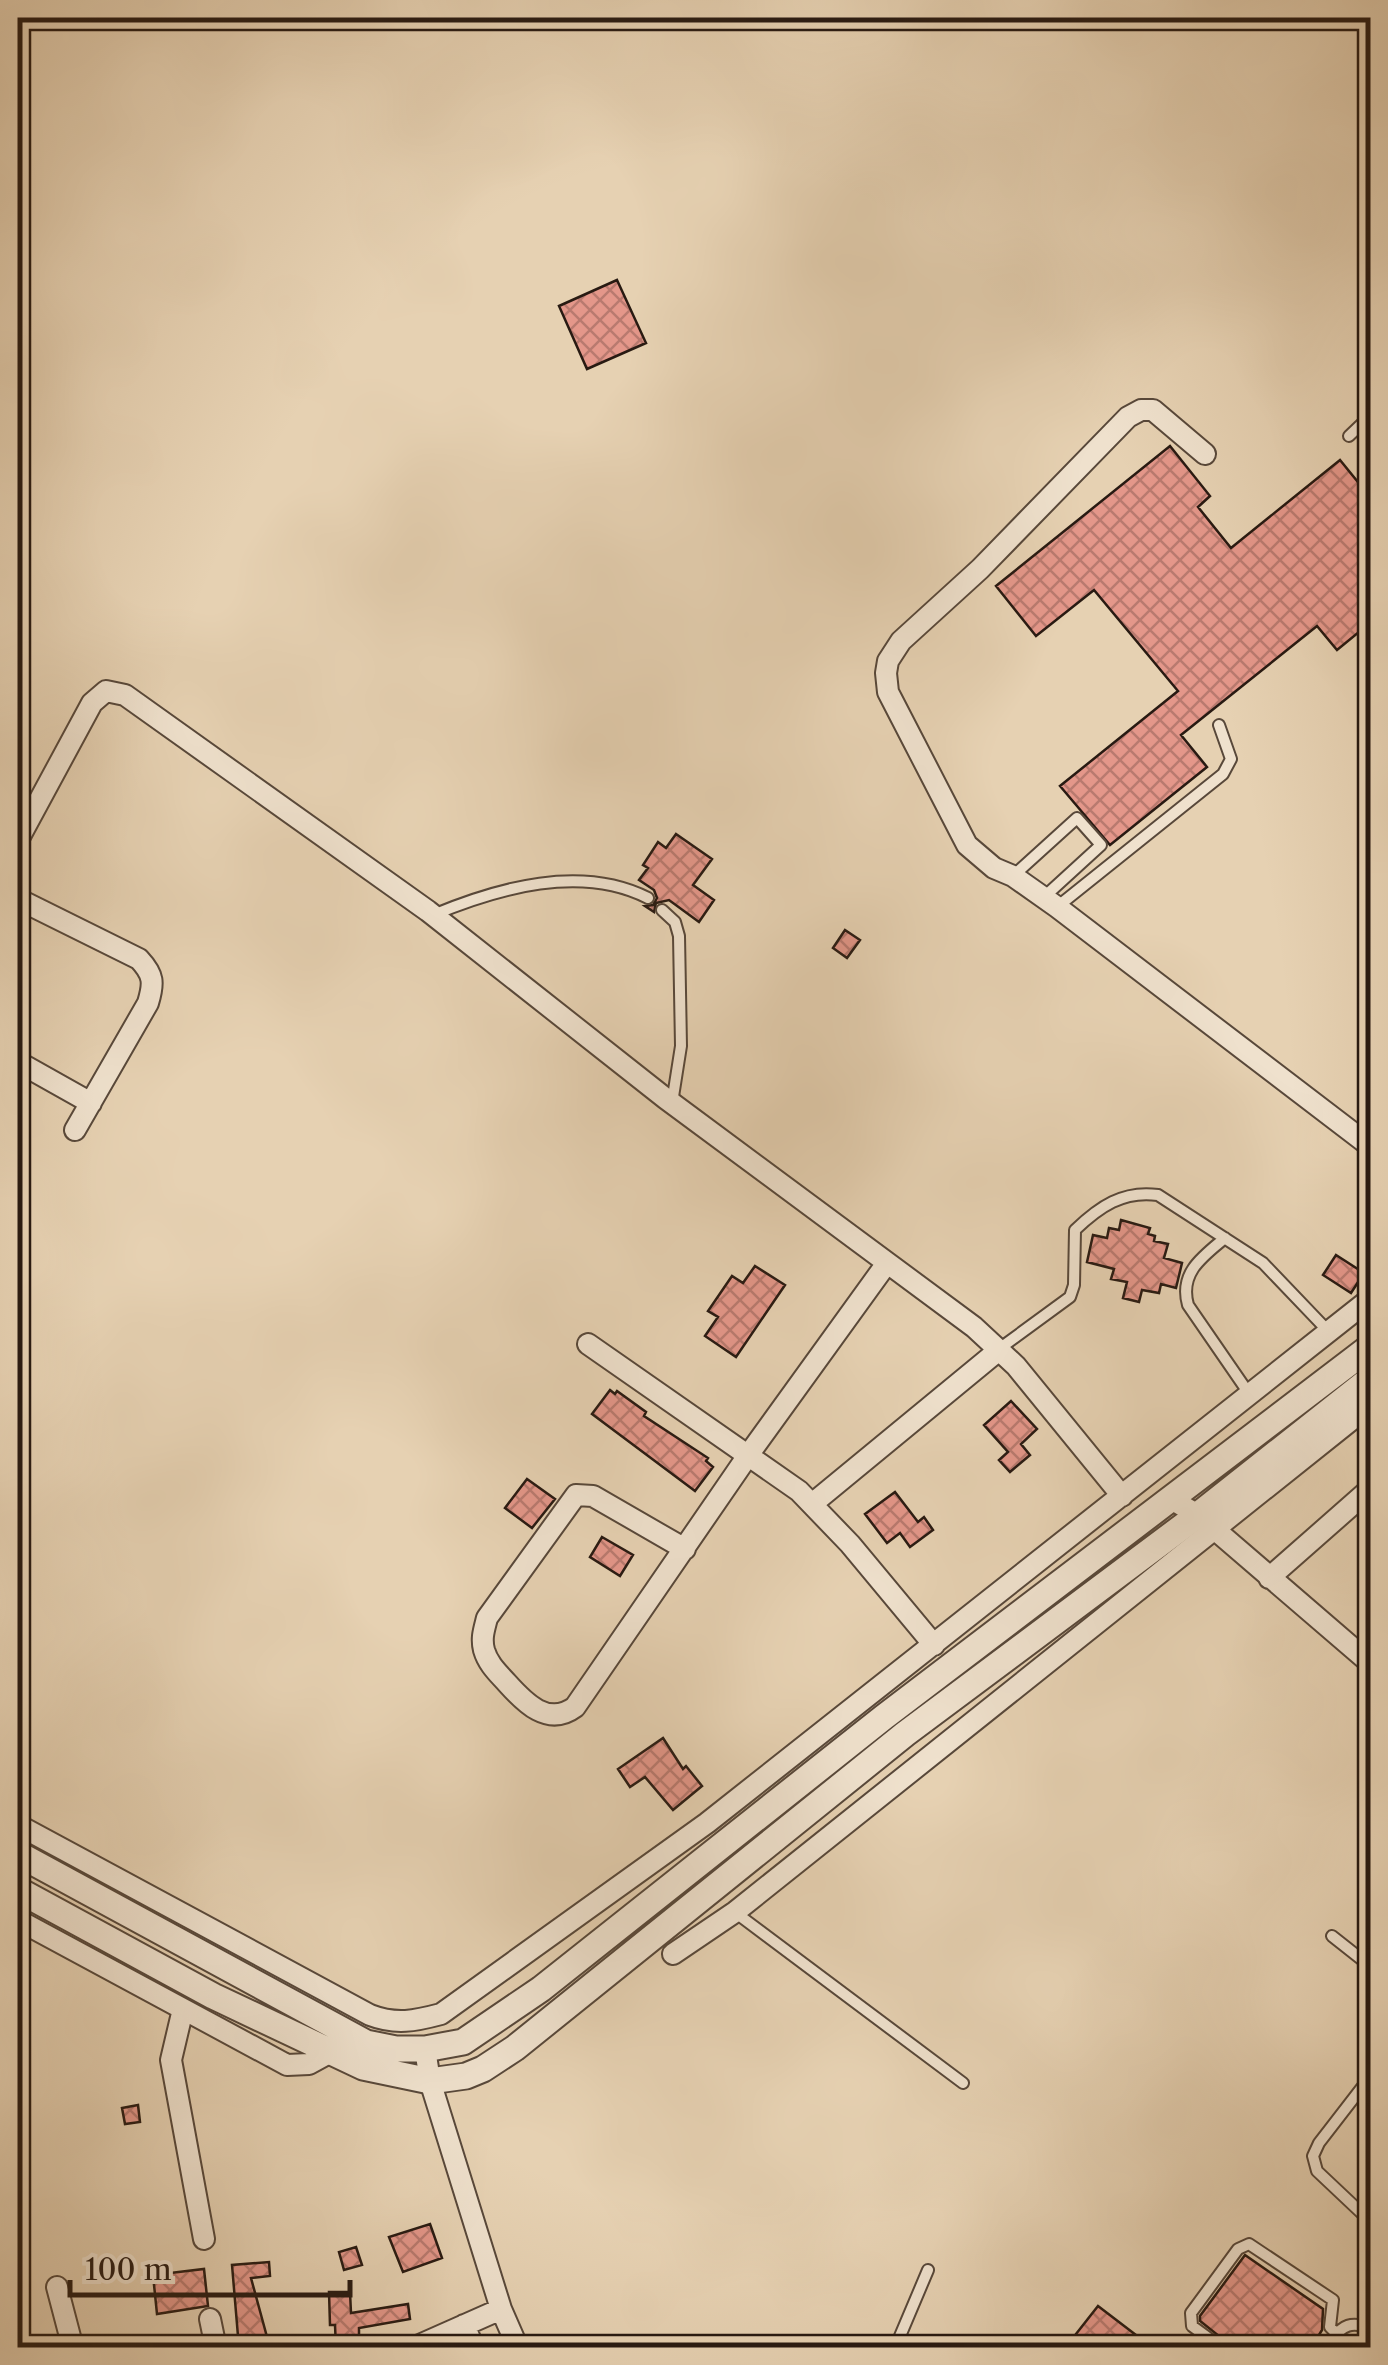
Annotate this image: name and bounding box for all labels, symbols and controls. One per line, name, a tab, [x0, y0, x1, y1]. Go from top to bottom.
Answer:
scale bar	[70, 2235, 350, 2297]
text: 100 m	[85, 2251, 172, 2288]

